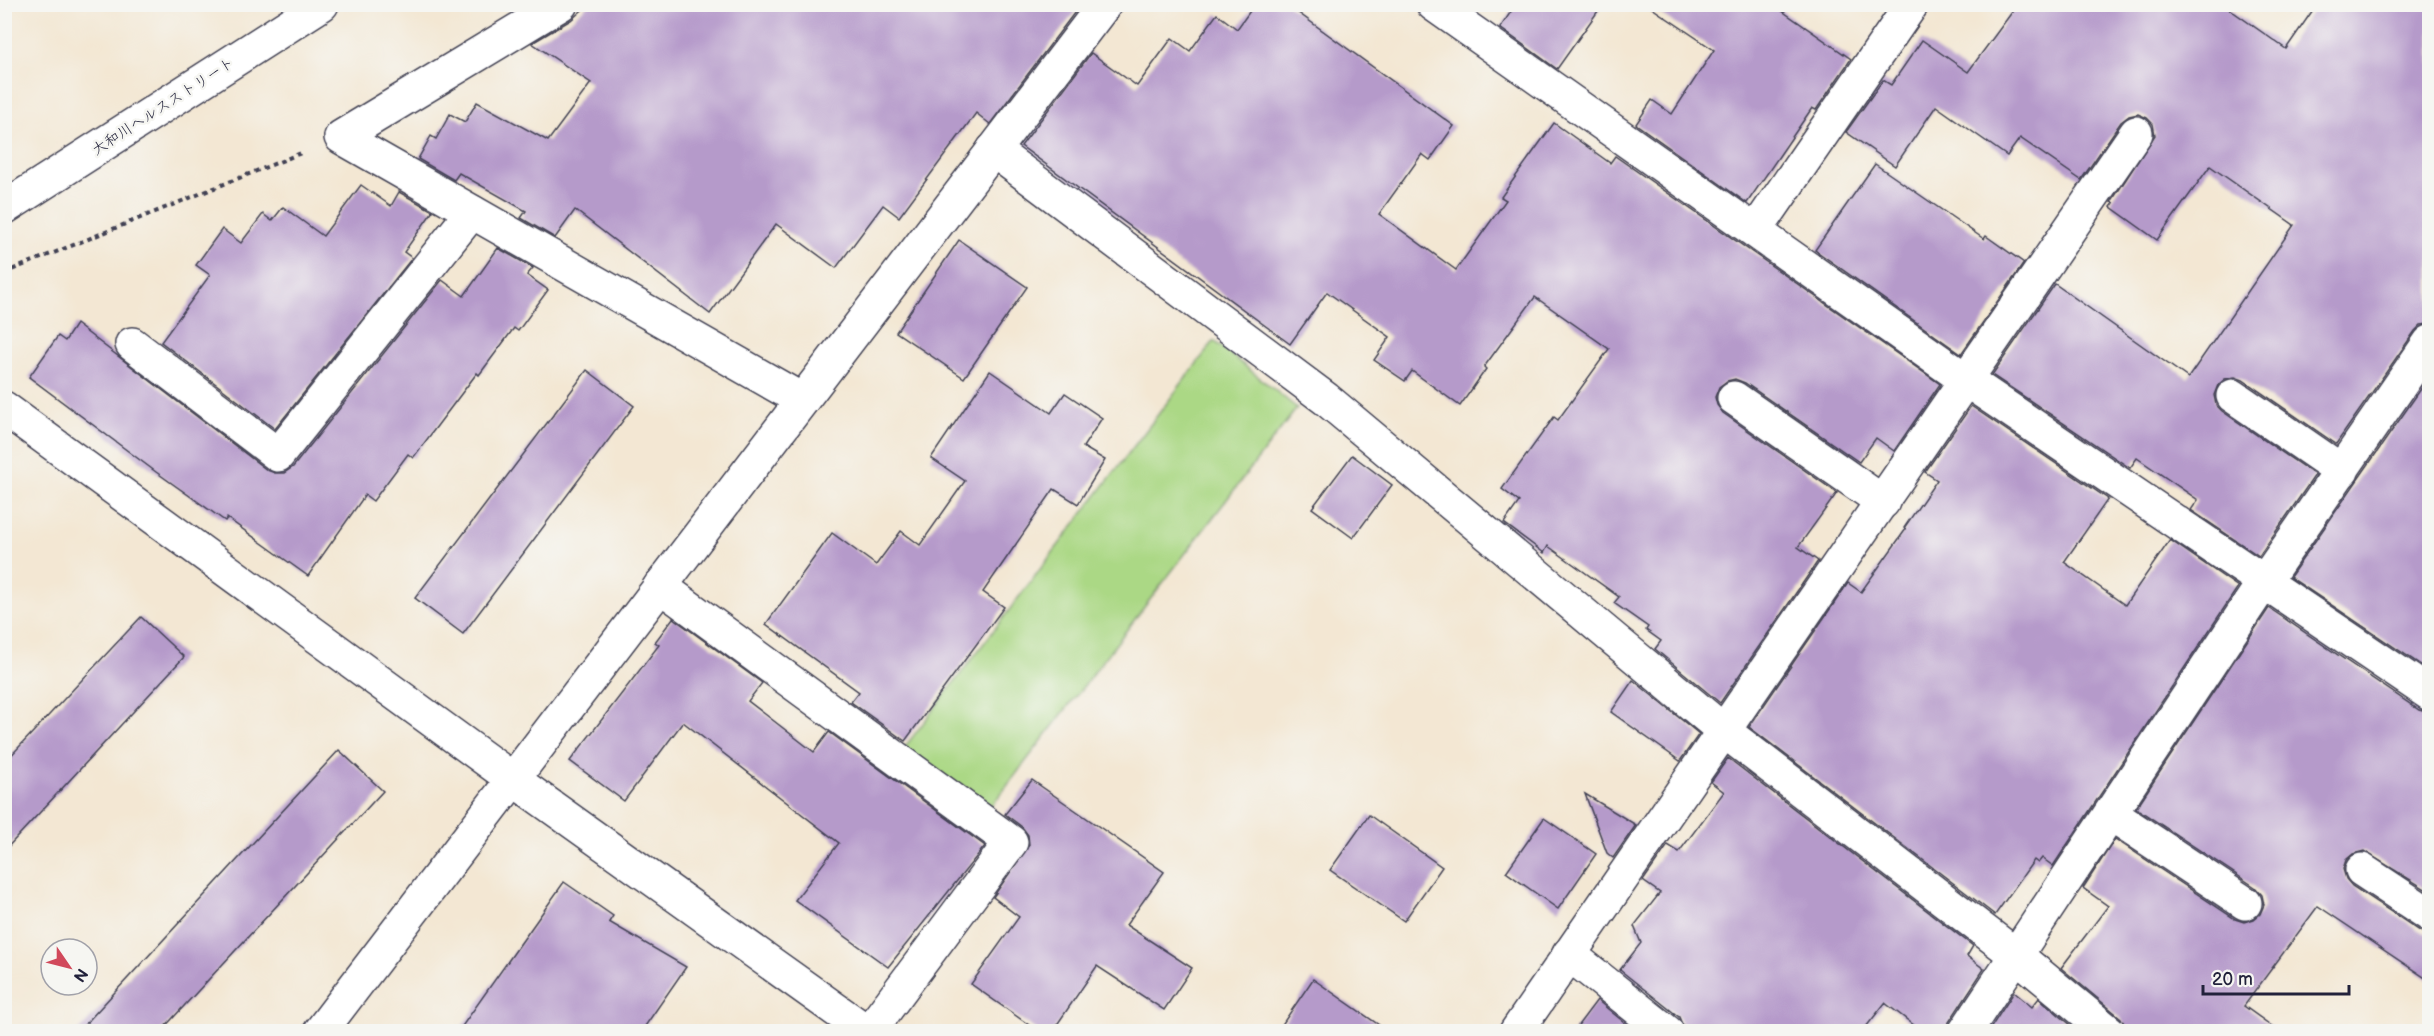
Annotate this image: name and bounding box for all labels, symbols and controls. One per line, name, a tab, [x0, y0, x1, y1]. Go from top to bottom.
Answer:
street label: 大和川ヘルスストリート	[88, 53, 238, 160]
north arrow	[39, 937, 99, 997]
scale bar	[2203, 958, 2348, 996]
text: N	[69, 964, 91, 985]
text: 20 m	[2212, 969, 2253, 990]

